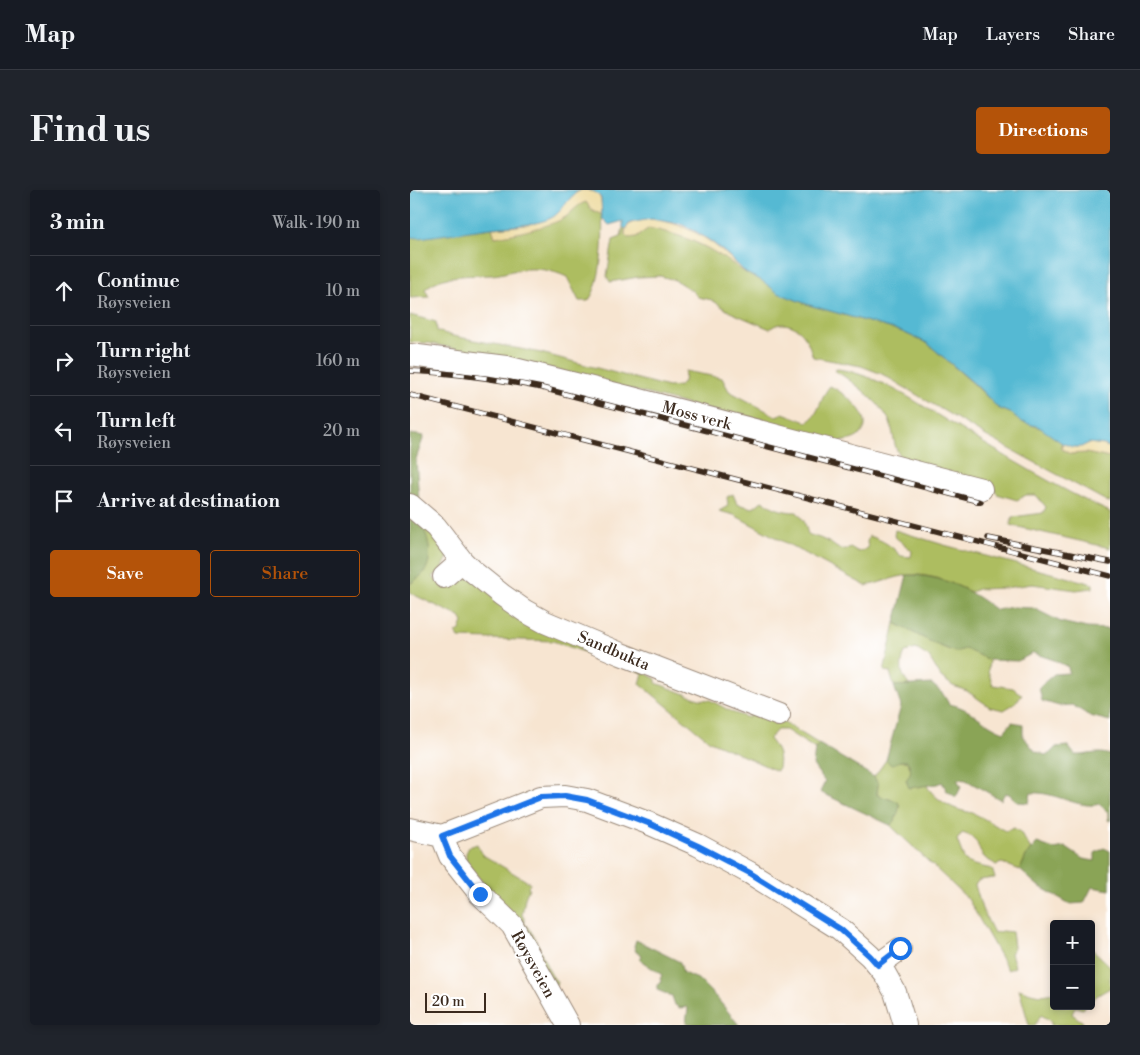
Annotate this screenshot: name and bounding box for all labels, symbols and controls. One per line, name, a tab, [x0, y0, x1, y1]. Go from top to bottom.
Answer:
text: Map	[25, 20, 75, 50]
text: Map	[923, 23, 958, 46]
text: Layers	[986, 23, 1040, 46]
text: Share	[1068, 23, 1115, 46]
button: Directions	[976, 107, 1110, 154]
text: Find us	[30, 109, 150, 152]
text: 3 min	[50, 210, 105, 236]
text: Walk · 190 m	[272, 213, 360, 233]
text: Continue	[97, 269, 180, 293]
icon: ahead	[50, 277, 78, 305]
text: 10 m	[326, 281, 360, 301]
text: Røysveien	[97, 293, 171, 313]
text: Turn right	[97, 339, 190, 363]
icon: right	[50, 347, 78, 375]
text: 160 m	[316, 351, 360, 371]
text: Røysveien	[97, 363, 171, 383]
street label: Moss verk	[660, 397, 735, 435]
text: Turn left	[97, 409, 176, 433]
icon: left	[50, 417, 78, 445]
text: 20 m	[323, 421, 360, 441]
text: Røysveien	[97, 433, 171, 453]
icon: arrive	[50, 487, 78, 515]
text: Arrive at destination	[97, 489, 280, 513]
button: Save	[50, 550, 200, 597]
button: Share	[210, 550, 360, 597]
street label: Sandbukta	[574, 627, 654, 675]
route end	[469, 883, 492, 906]
map controls	[1050, 920, 1095, 1010]
button: +	[1050, 920, 1095, 965]
street label: Røysveien	[506, 927, 560, 1002]
route start	[889, 937, 912, 960]
button: −	[1050, 965, 1095, 1010]
scale bar	[425, 990, 486, 1013]
text: 20 m	[432, 993, 464, 1011]

